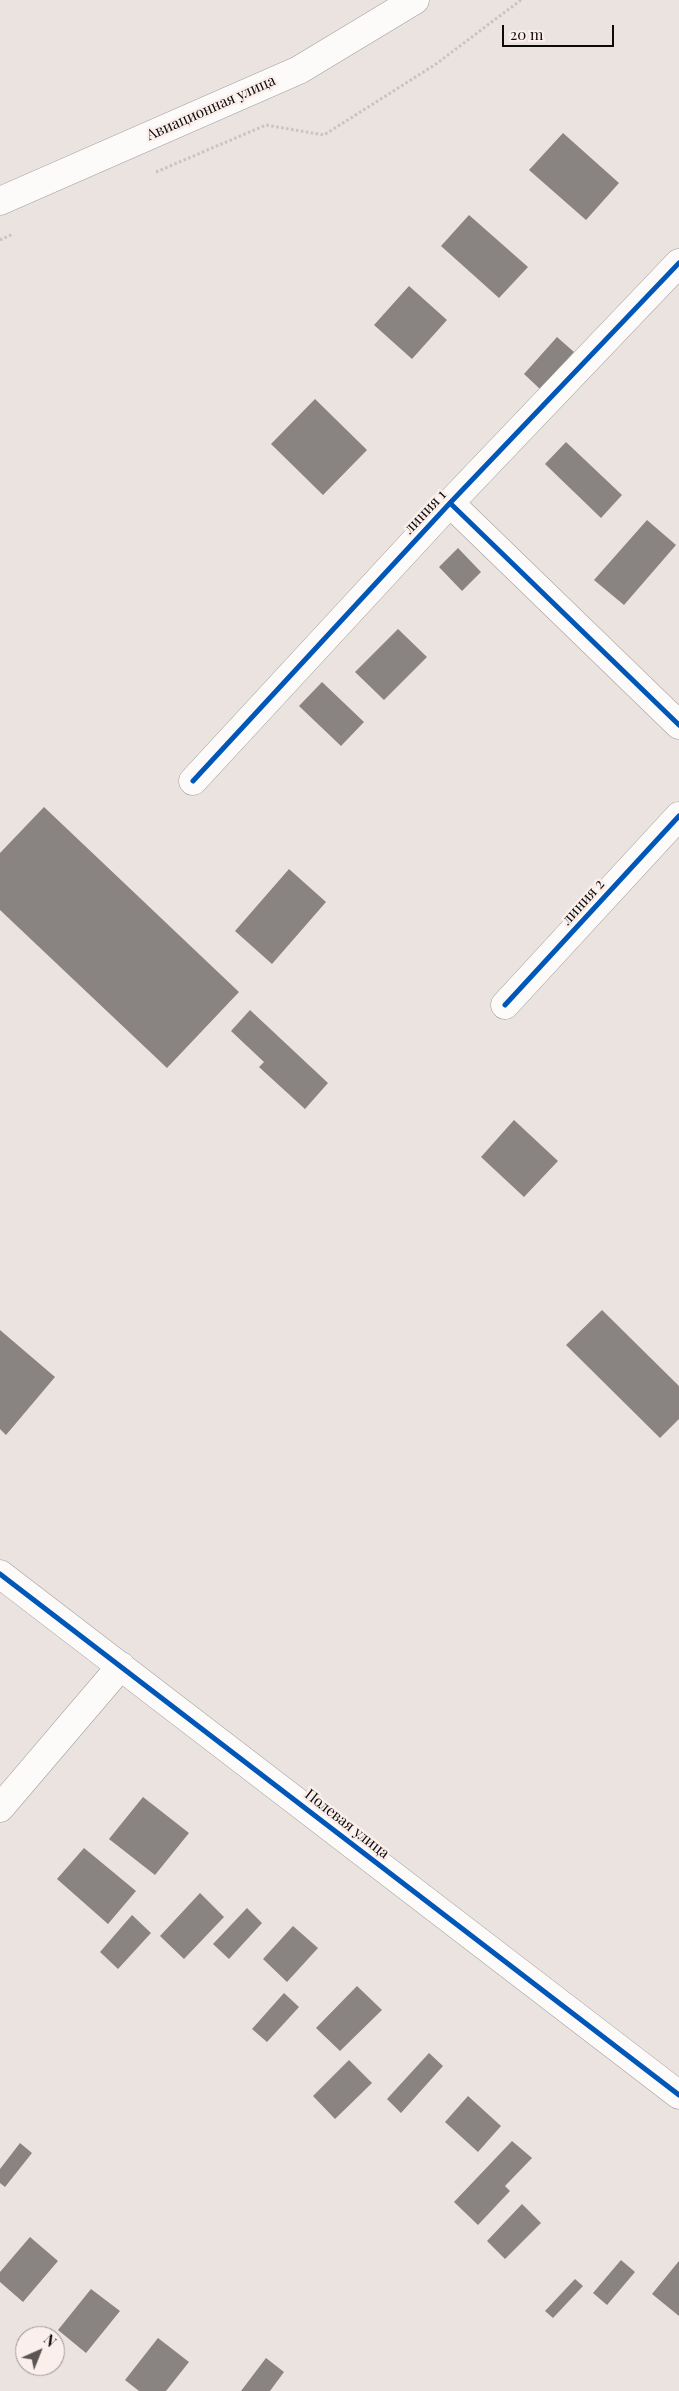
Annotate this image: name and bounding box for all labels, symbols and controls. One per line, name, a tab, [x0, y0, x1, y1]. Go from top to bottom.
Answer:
scale bar	[504, 15, 616, 47]
text: 20 m	[510, 24, 543, 44]
street label: Авиационная улица	[144, 71, 278, 145]
street label: линия 1	[400, 486, 450, 538]
street label: линия 2	[558, 875, 608, 929]
street label: Полевая улица	[301, 1785, 393, 1863]
north arrow	[15, 2326, 65, 2376]
text: N	[40, 2330, 60, 2351]

